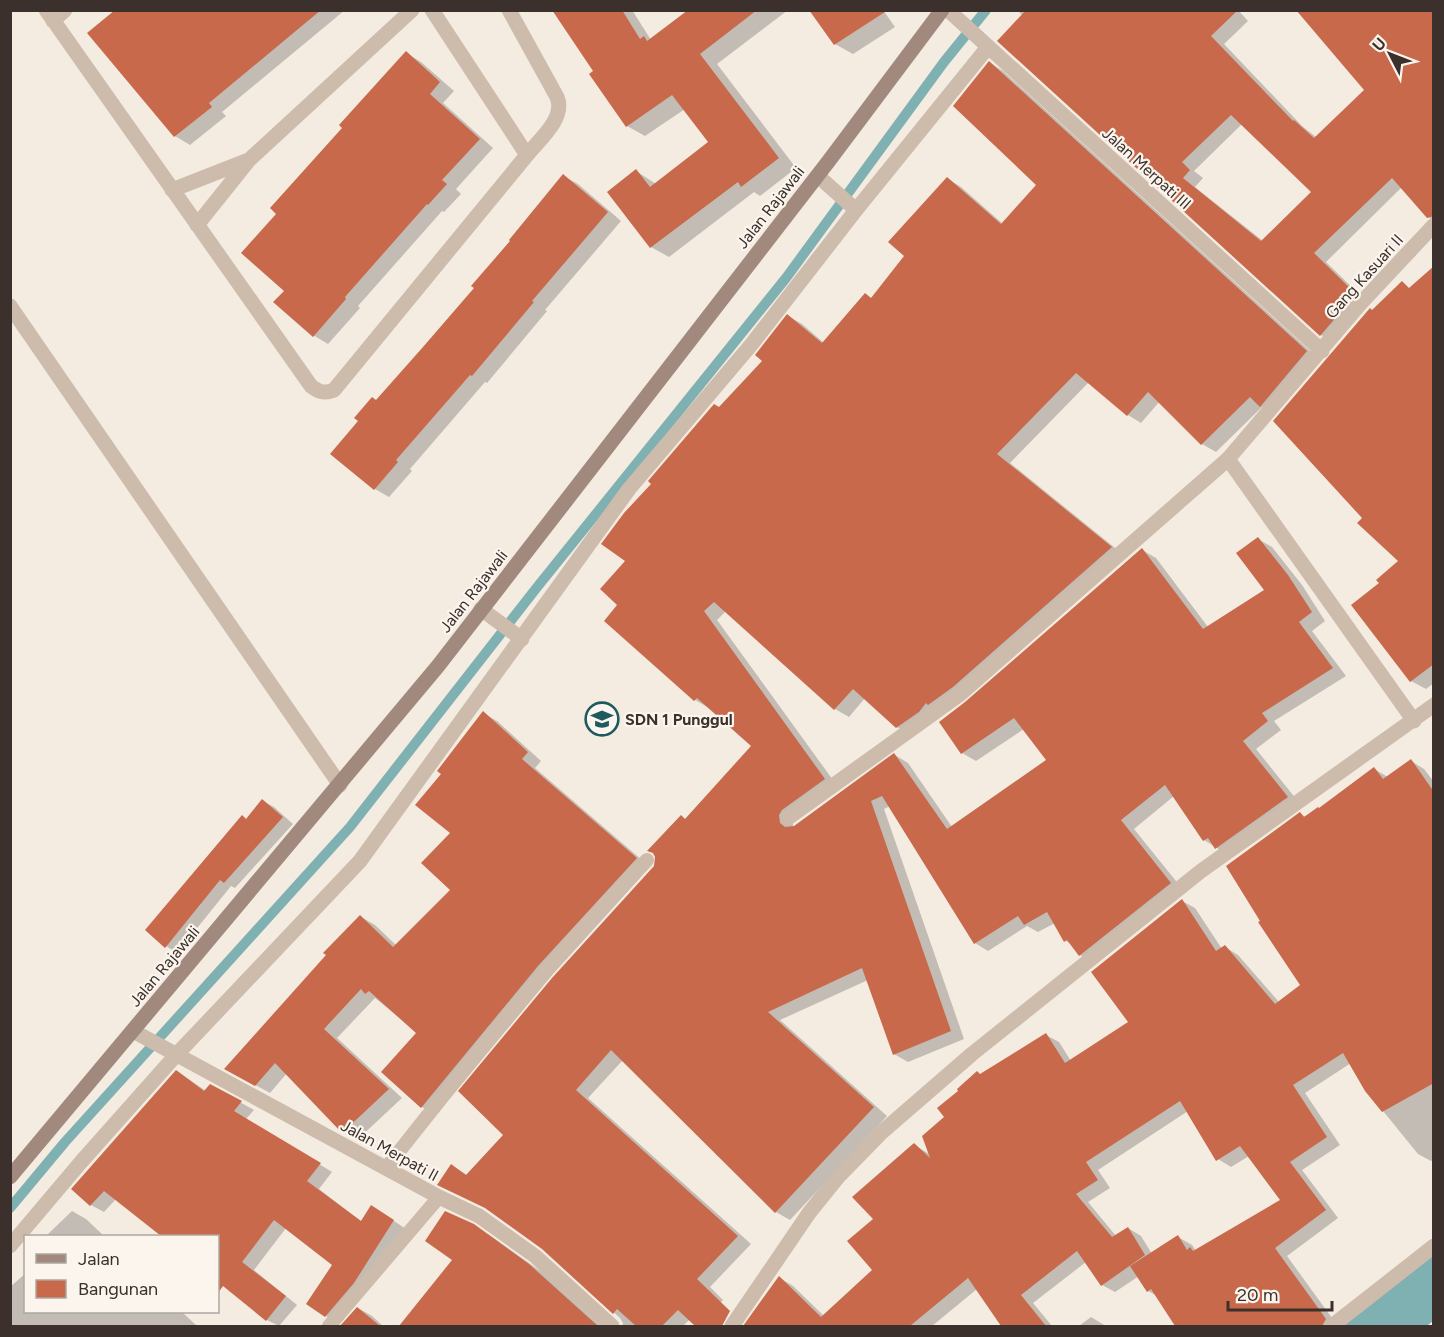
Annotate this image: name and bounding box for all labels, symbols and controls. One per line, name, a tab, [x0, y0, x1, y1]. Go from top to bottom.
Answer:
north arrow	[1360, 24, 1420, 84]
text: U	[1368, 34, 1390, 55]
street label: Jalan Merpati III	[1098, 124, 1195, 213]
street label: Jalan Rajawali	[732, 162, 808, 252]
street label: Gang Kasuari II	[1322, 230, 1407, 322]
street label: Jalan Rajawali	[435, 546, 511, 636]
school or university icon: SDN 1 Punggul	[584, 701, 620, 737]
place label: SDN 1 Punggul	[625, 710, 733, 729]
street label: Jalan Rajawali	[125, 922, 204, 1010]
street label: Jalan Merpati II	[338, 1116, 442, 1185]
legend	[24, 1235, 219, 1313]
text: Jalan	[78, 1248, 120, 1270]
scale bar	[1228, 1274, 1332, 1312]
text: Bangunan	[78, 1278, 158, 1300]
text: 20 m	[1237, 1284, 1278, 1306]

